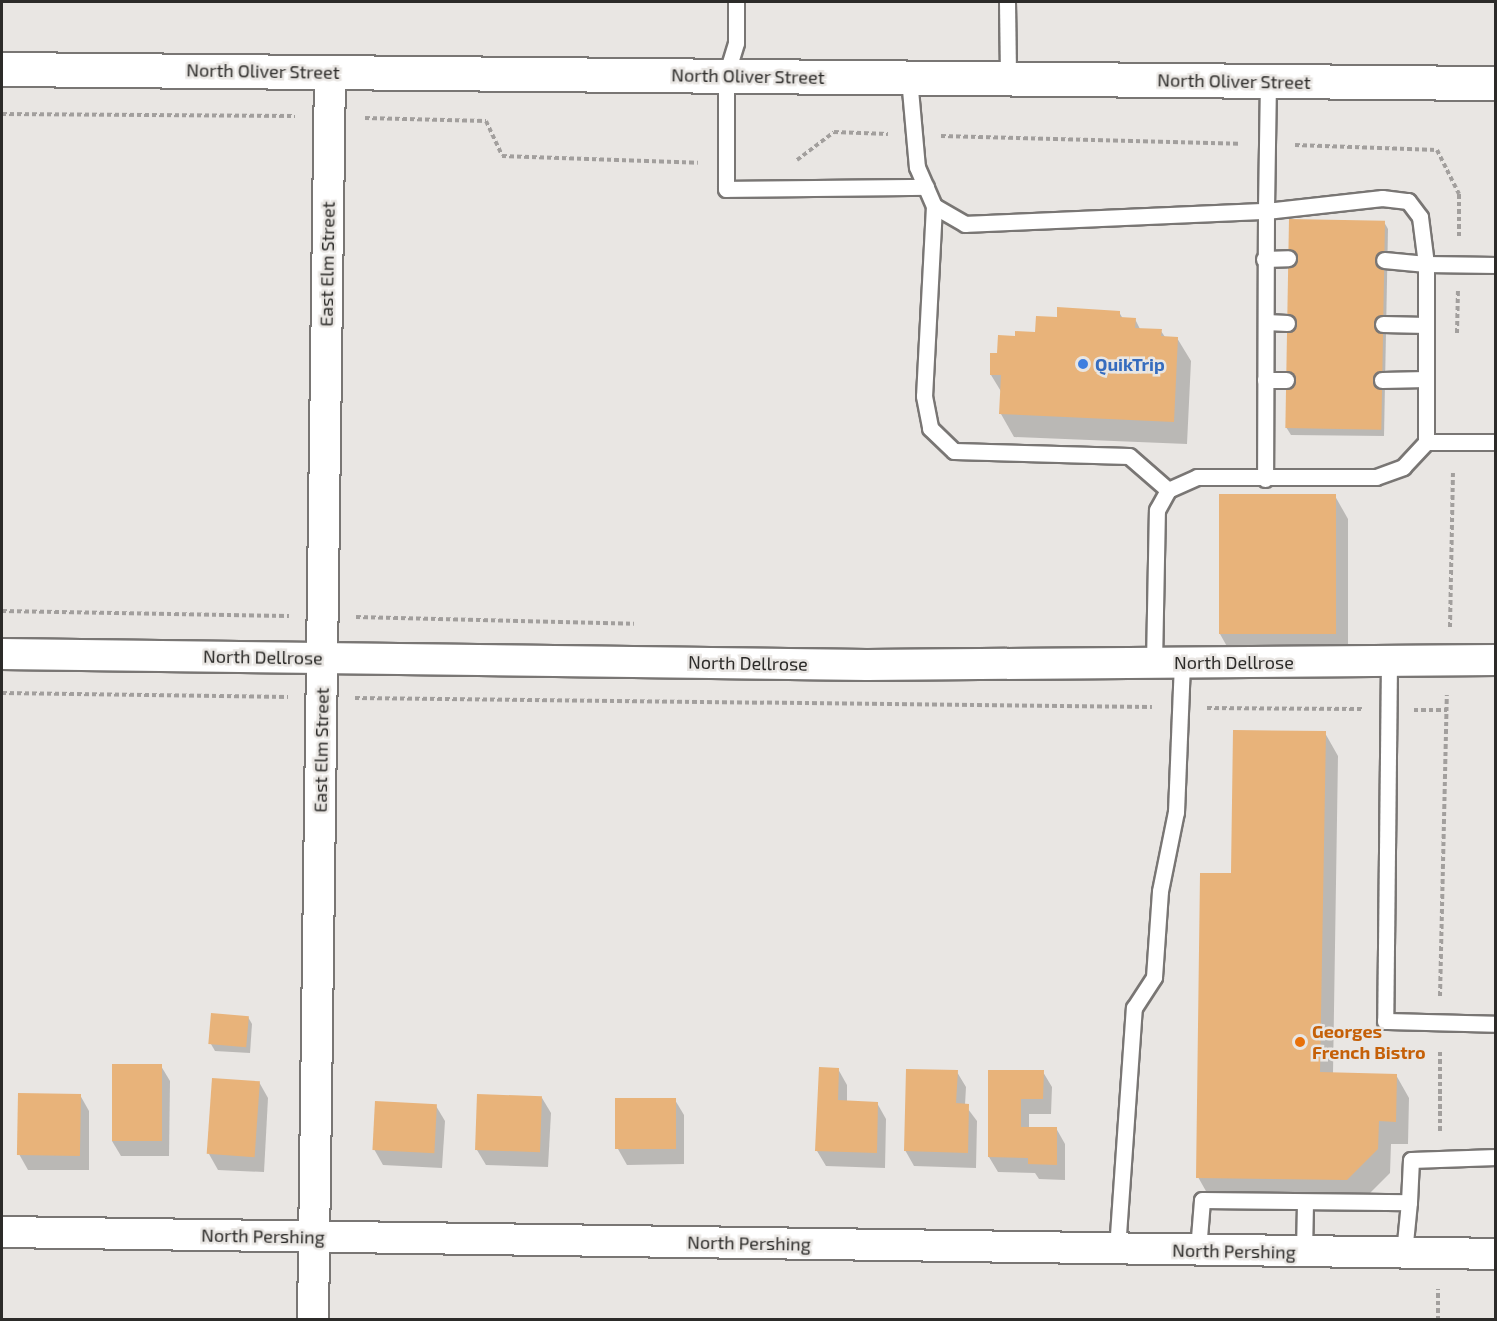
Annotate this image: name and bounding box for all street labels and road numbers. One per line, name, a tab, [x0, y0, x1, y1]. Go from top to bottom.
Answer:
street label: North Oliver Street	[186, 59, 340, 83]
street label: North Oliver Street	[671, 64, 825, 88]
street label: North Oliver Street	[1157, 69, 1311, 93]
street label: East Elm Street	[315, 201, 339, 327]
street label: North Dellrose	[203, 645, 323, 669]
street label: North Dellrose	[688, 651, 808, 675]
street label: North Dellrose	[1174, 651, 1294, 673]
street label: East Elm Street	[309, 687, 333, 813]
street label: North Pershing	[201, 1224, 325, 1248]
street label: North Pershing	[687, 1231, 811, 1255]
street label: North Pershing	[1172, 1239, 1296, 1263]

